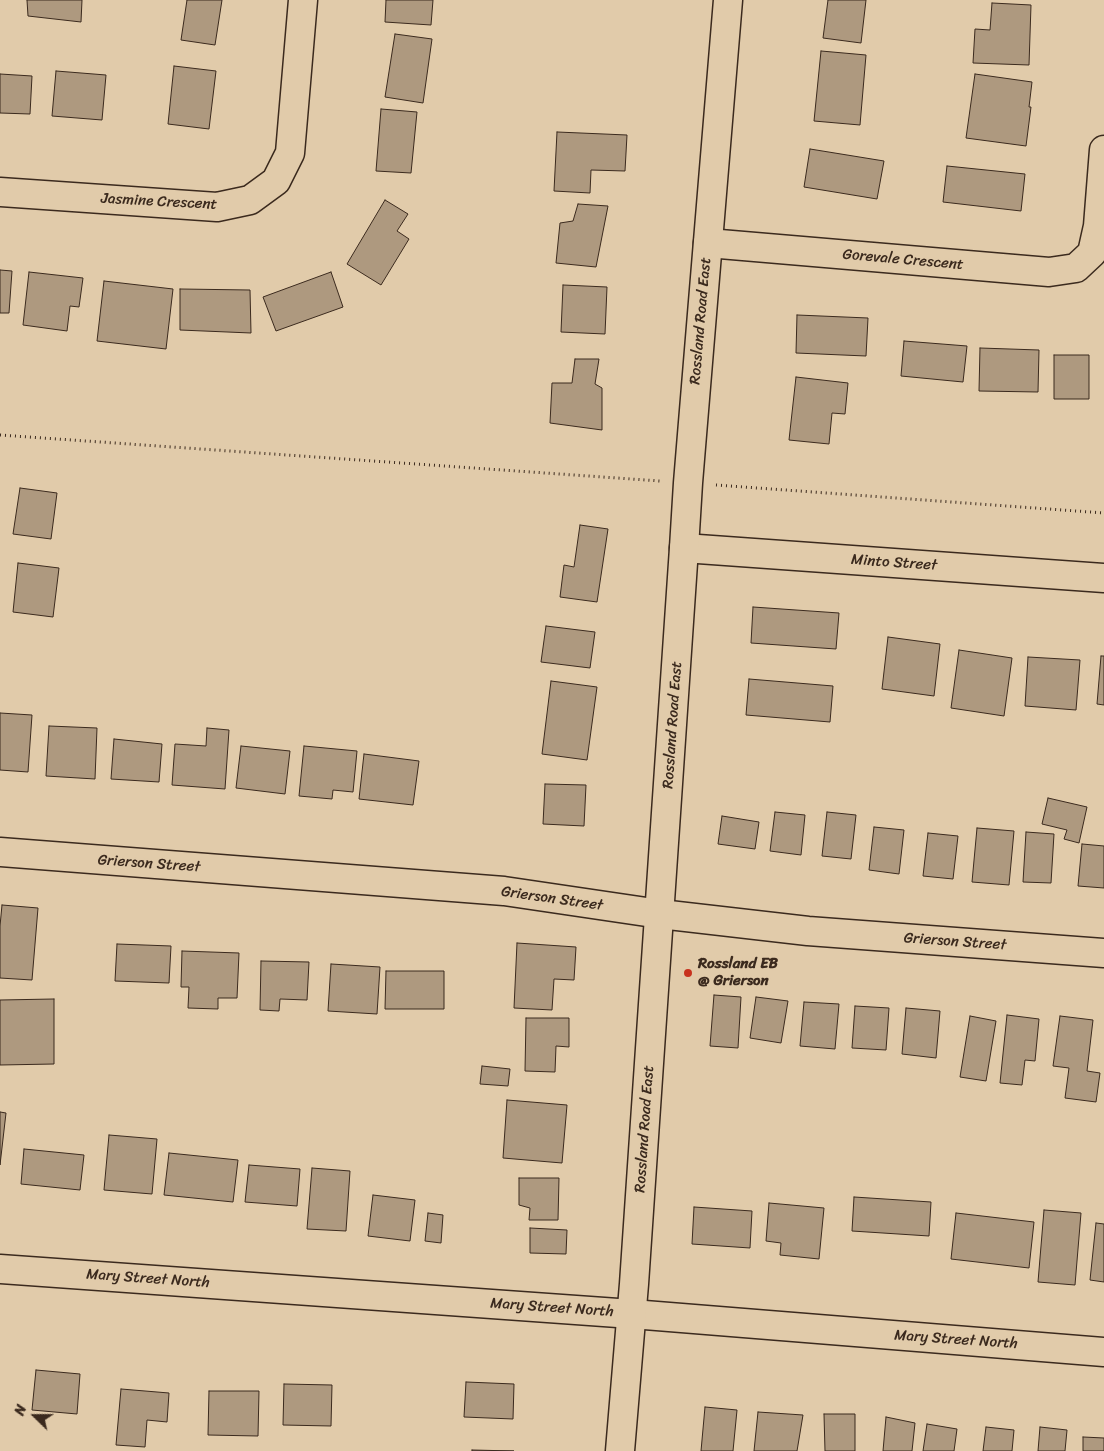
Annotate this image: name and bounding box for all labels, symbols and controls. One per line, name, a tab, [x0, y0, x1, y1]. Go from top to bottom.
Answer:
street label: Jasmine Crescent	[100, 190, 218, 214]
street label: Gorevale Crescent	[842, 246, 964, 274]
street label: Rossland Road East	[686, 257, 716, 385]
street label: Minto Street	[850, 551, 938, 575]
street label: Rossland Road East	[660, 661, 686, 789]
street label: Grierson Street	[97, 851, 201, 877]
street label: Grierson Street	[500, 883, 604, 915]
street label: Grierson Street	[903, 929, 1007, 955]
place label: Rossland EB @ Grierson	[698, 955, 778, 990]
marker: Rossland EB @ Grierson	[682, 967, 694, 979]
street label: Rossland Road East	[632, 1065, 658, 1193]
street label: Mary Street North	[86, 1266, 210, 1292]
street label: Mary Street North	[490, 1295, 614, 1321]
street label: Mary Street North	[894, 1327, 1018, 1353]
north arrow	[10, 1391, 60, 1441]
text: N	[7, 1401, 34, 1419]

